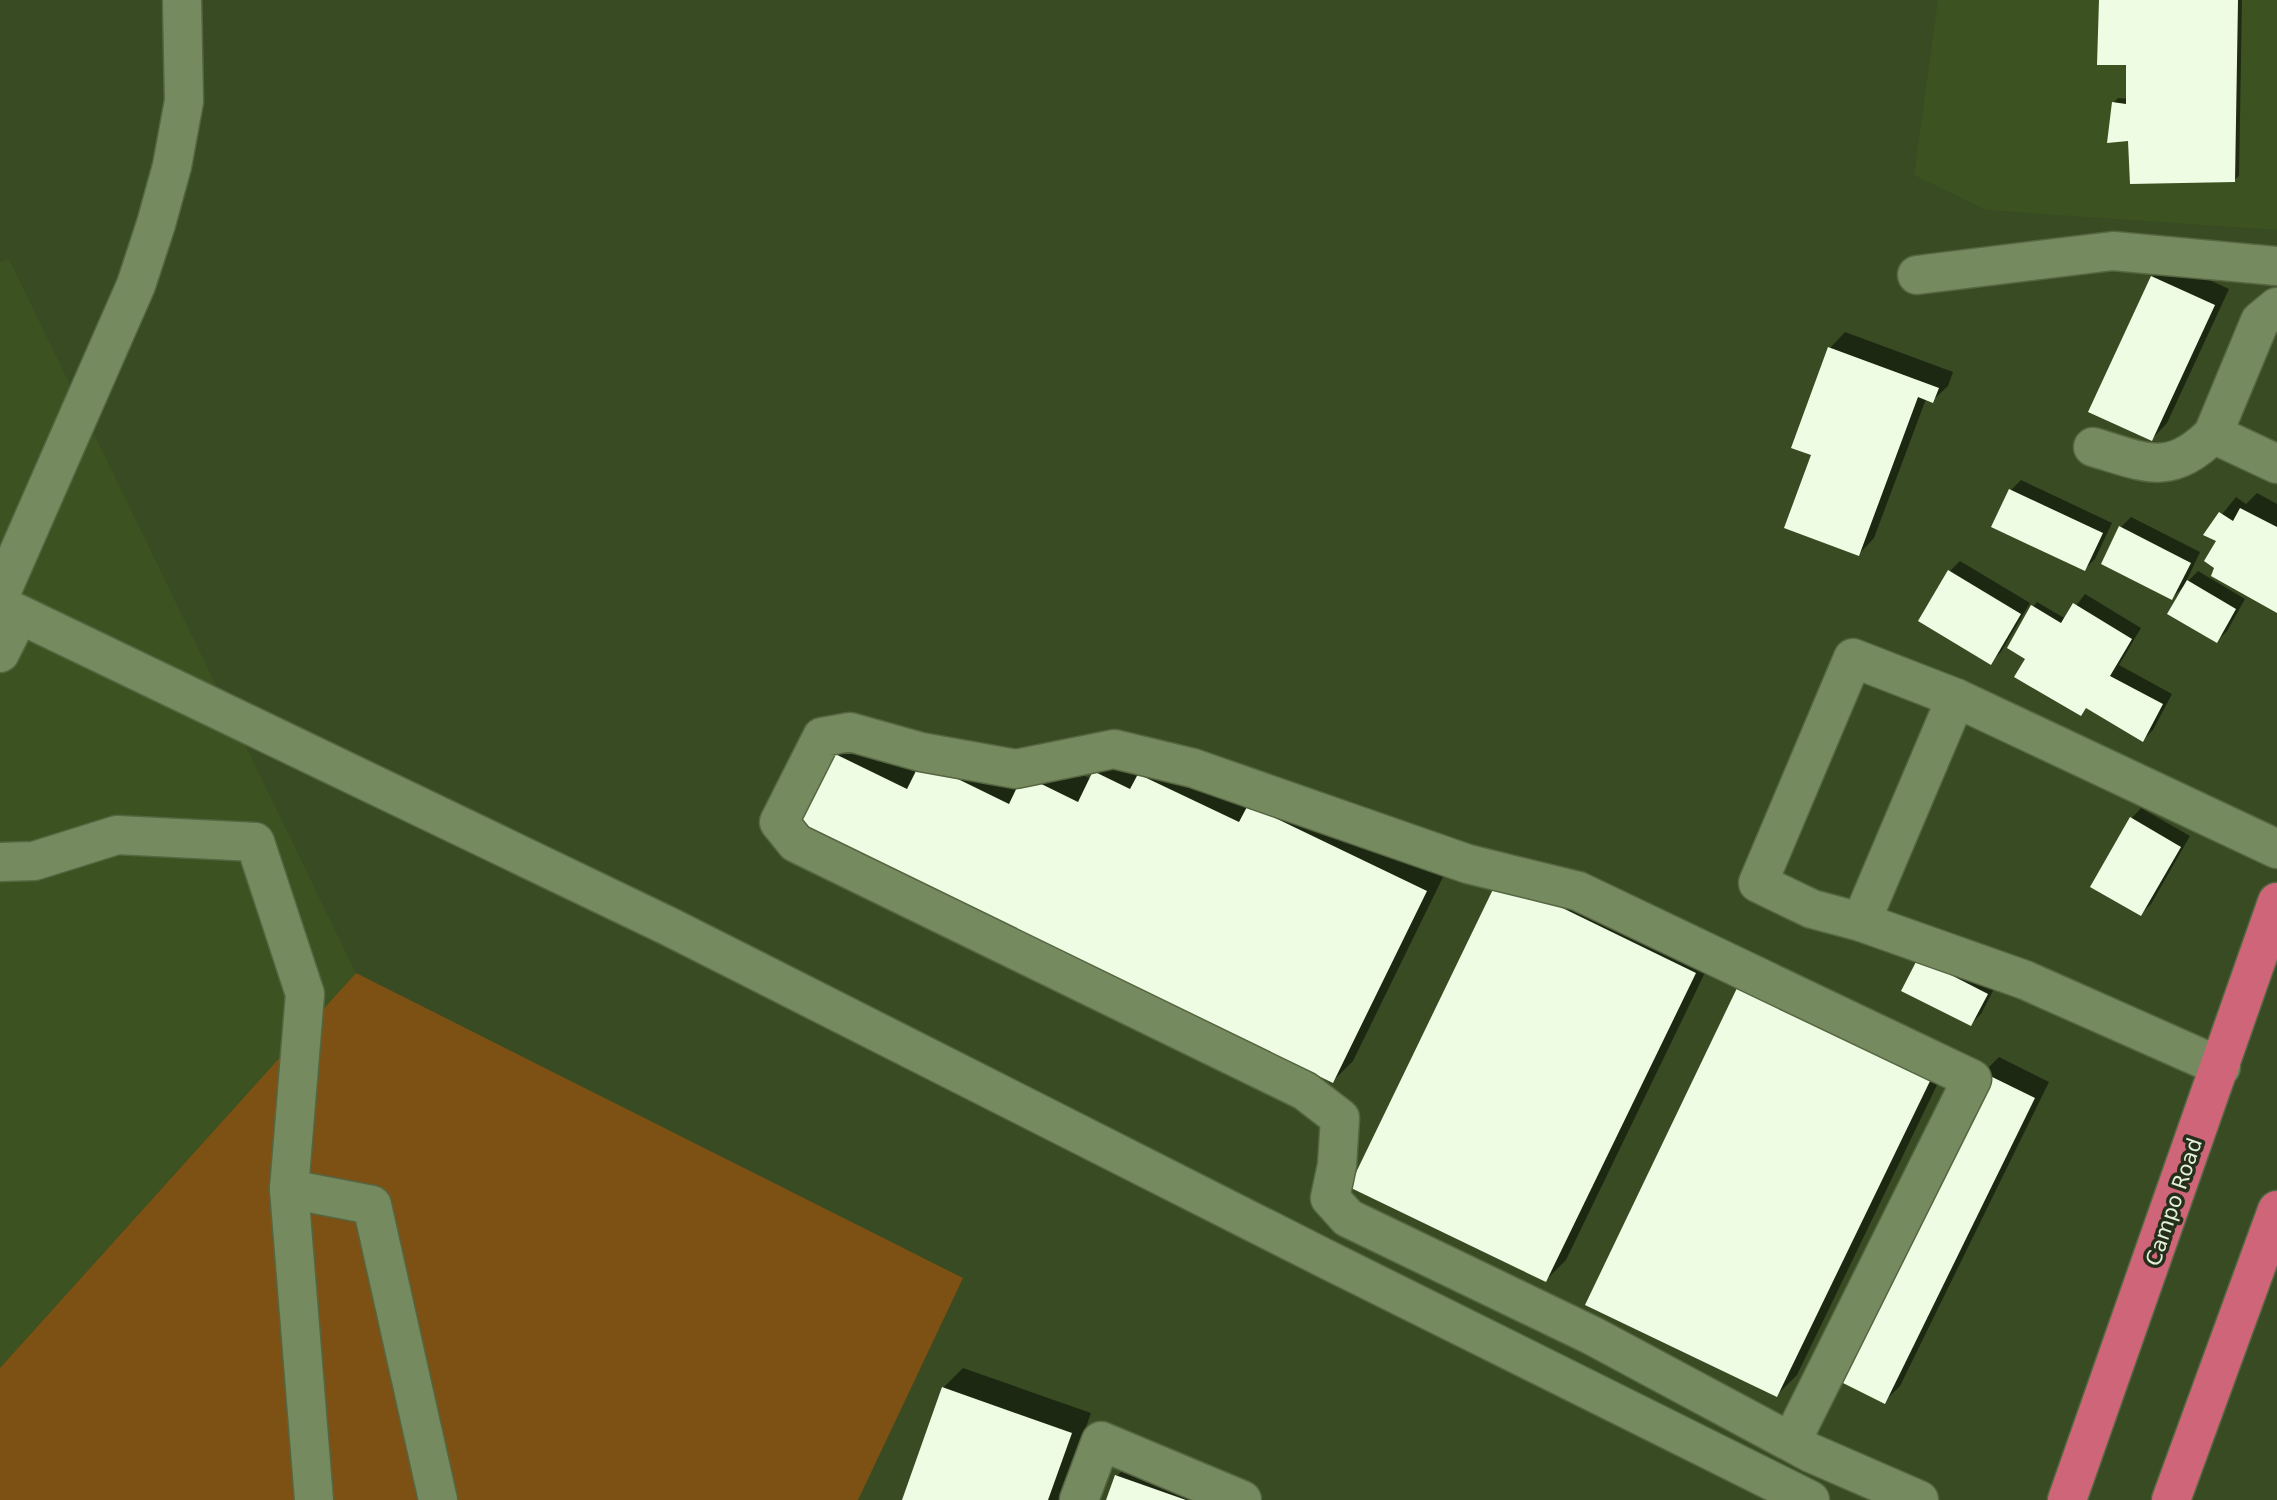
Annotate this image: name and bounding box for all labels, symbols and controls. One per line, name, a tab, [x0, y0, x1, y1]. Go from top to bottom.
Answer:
street label: Campo Road	[2141, 1135, 2207, 1269]

